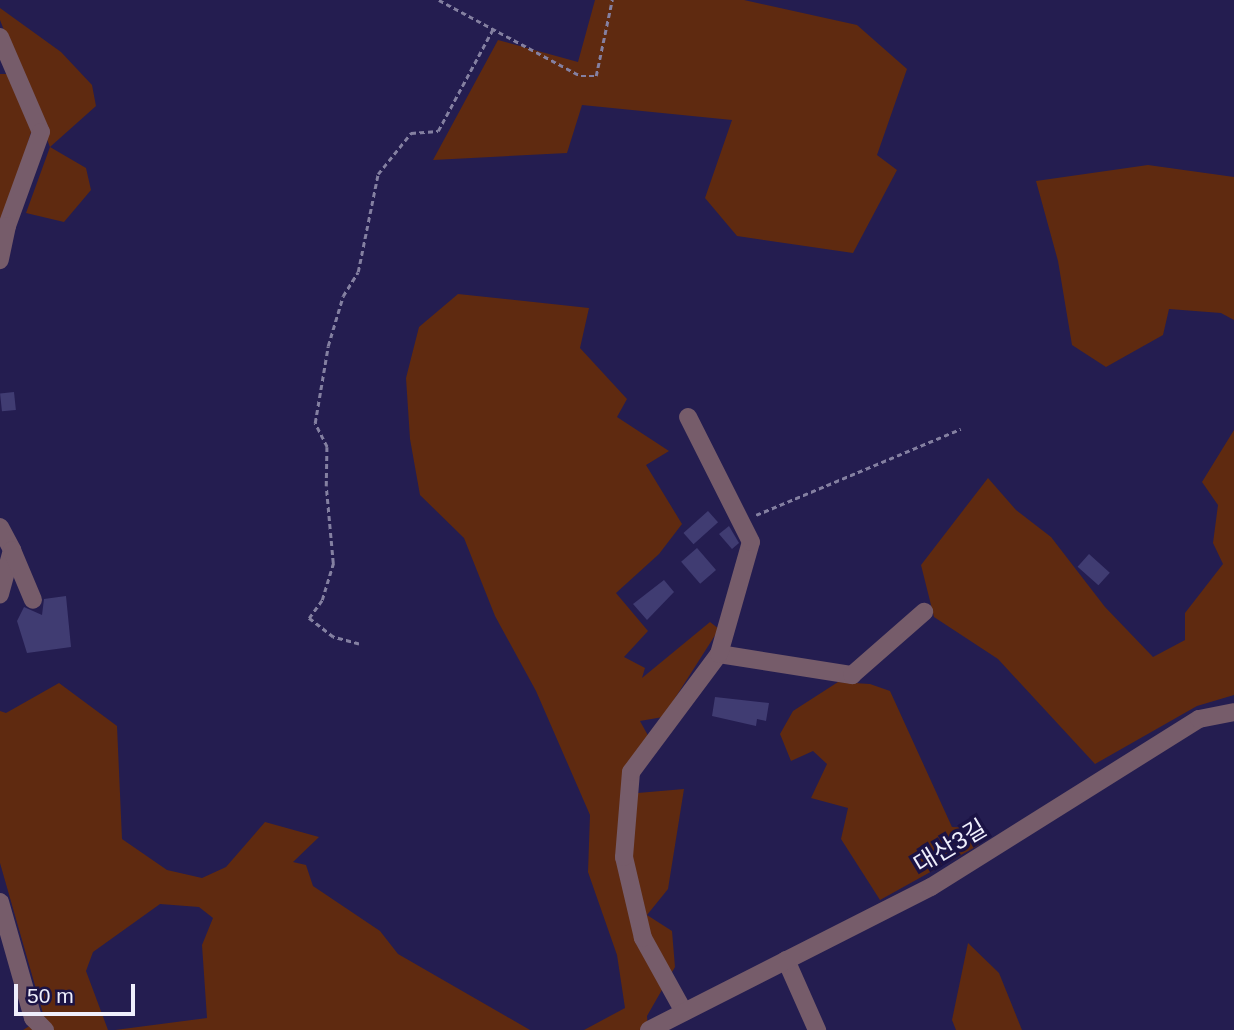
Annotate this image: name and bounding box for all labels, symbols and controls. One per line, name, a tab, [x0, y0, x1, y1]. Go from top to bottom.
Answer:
street label: 대산3길	[908, 813, 992, 879]
scale bar	[18, 970, 138, 1014]
text: 50 m	[27, 984, 74, 1007]

